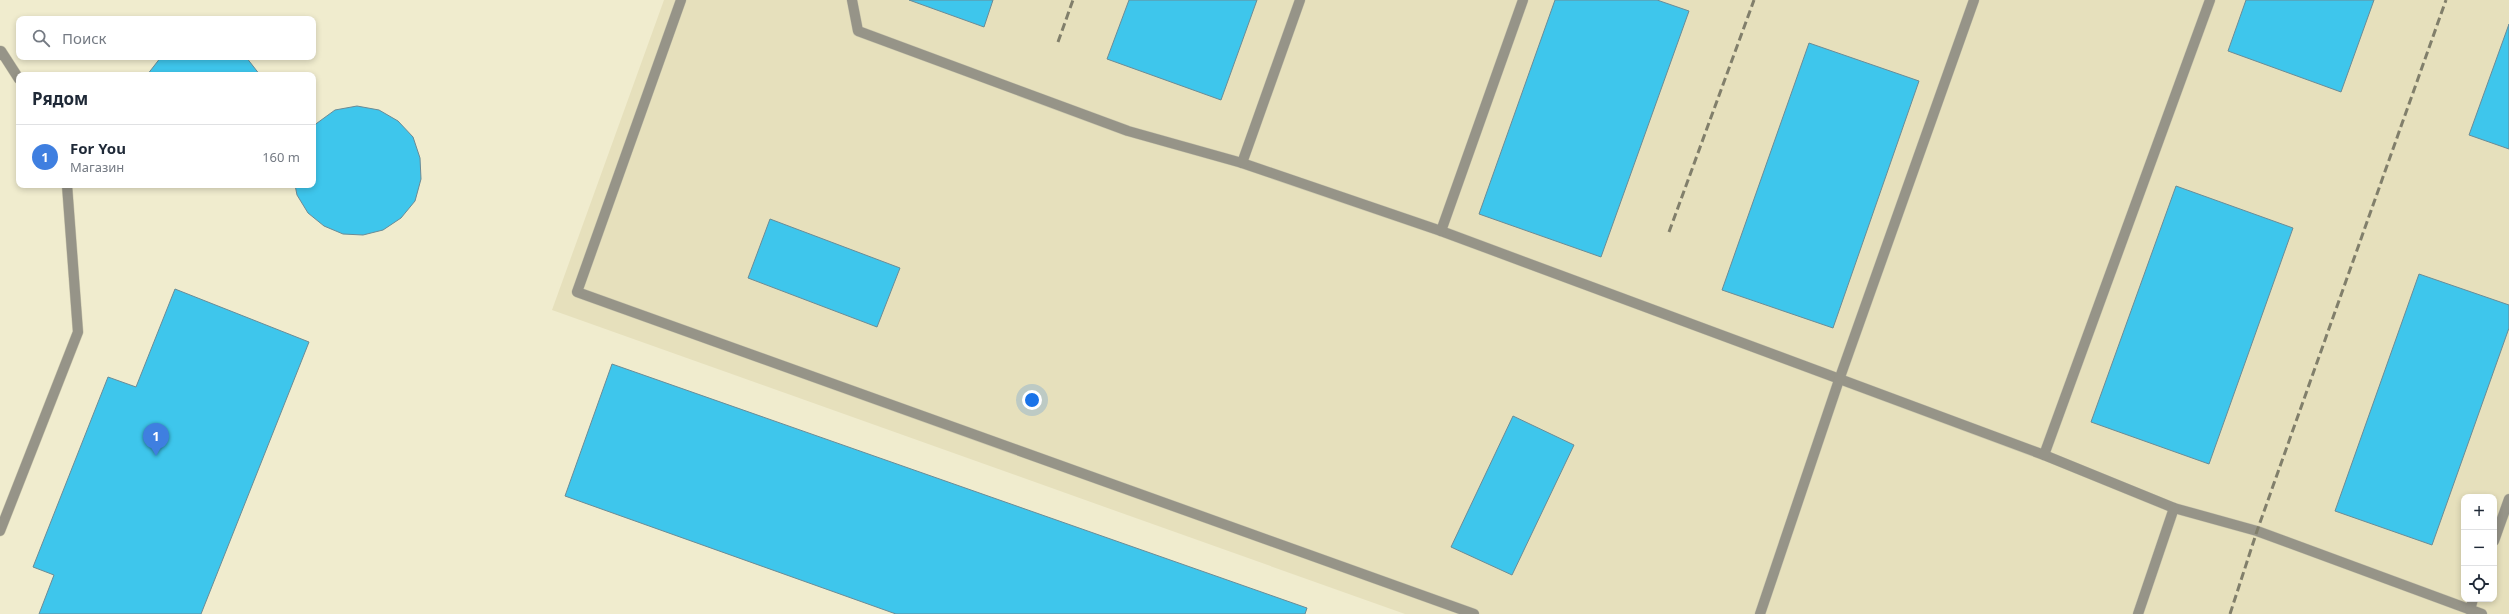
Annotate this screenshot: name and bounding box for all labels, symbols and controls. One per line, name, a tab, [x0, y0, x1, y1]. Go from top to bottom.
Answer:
search box	[16, 16, 316, 60]
icon: search	[30, 27, 52, 49]
text: Поиск	[62, 28, 107, 48]
text: Рядом	[32, 87, 88, 110]
text: For You	[70, 138, 126, 158]
text: 1	[41, 148, 49, 166]
text: 160 m	[262, 148, 300, 166]
text: Магазин	[70, 158, 124, 176]
your location	[1022, 390, 1042, 410]
pin: 1	[143, 423, 169, 456]
map controls	[2461, 494, 2497, 602]
button: +	[2461, 494, 2497, 530]
button: −	[2461, 530, 2497, 566]
button: locate	[2461, 566, 2497, 602]

